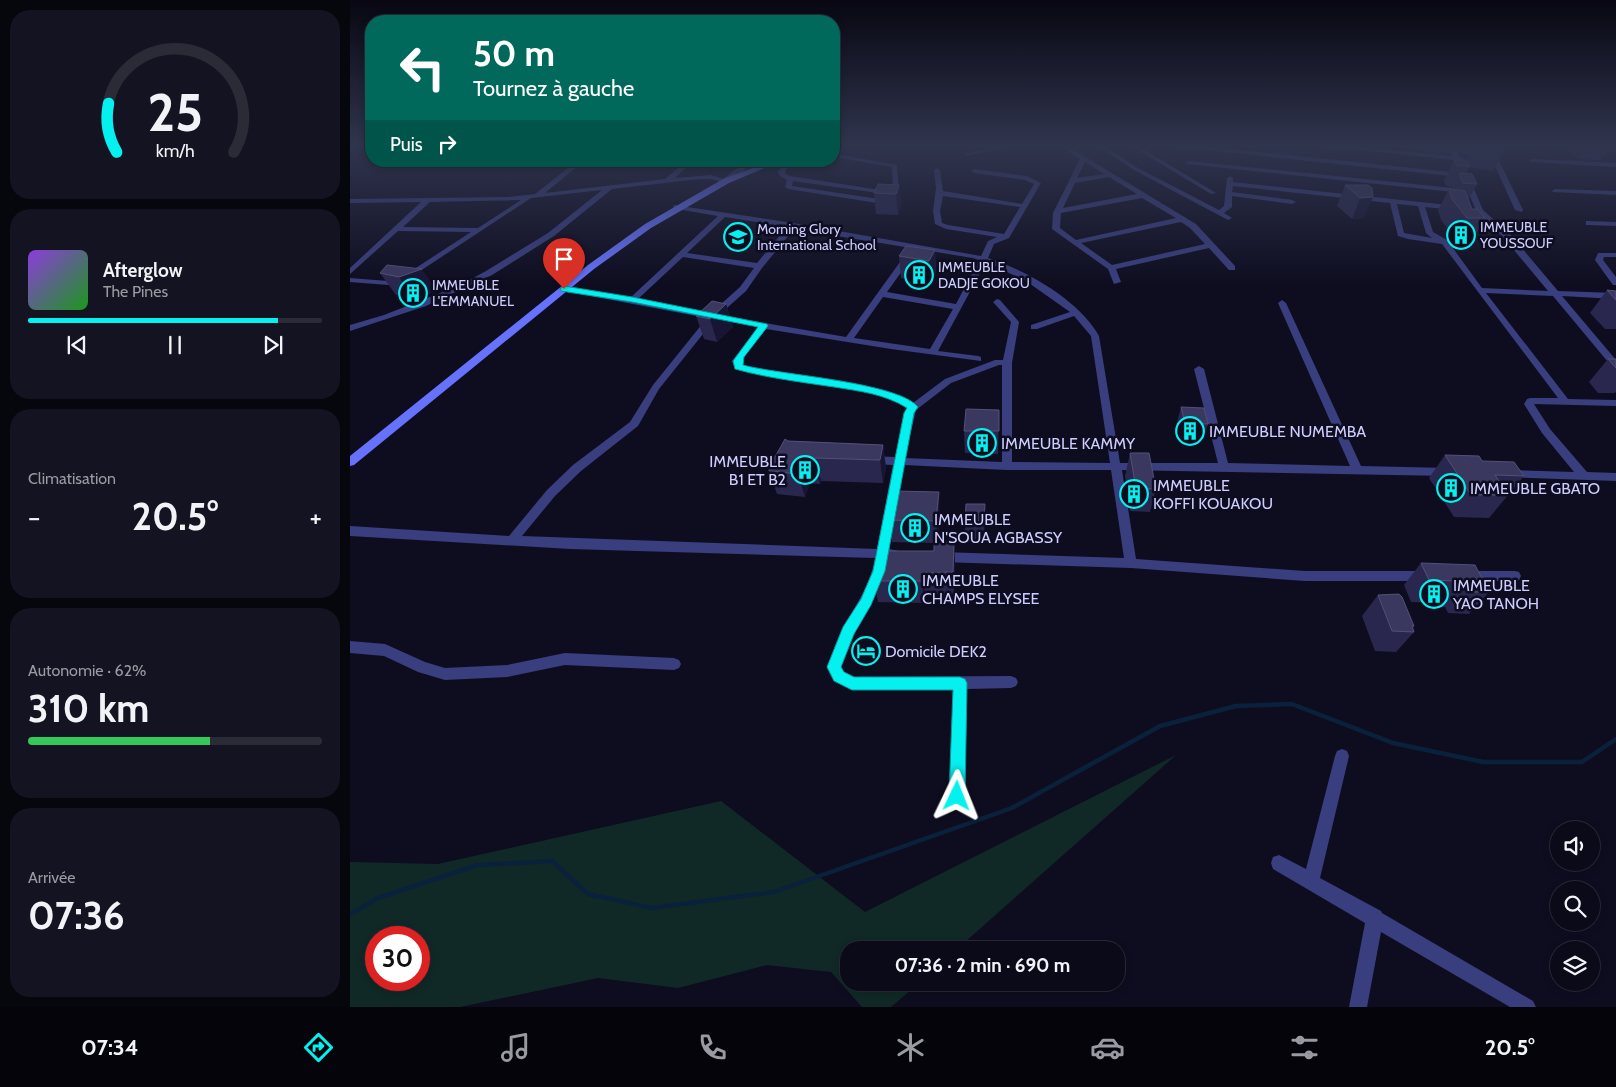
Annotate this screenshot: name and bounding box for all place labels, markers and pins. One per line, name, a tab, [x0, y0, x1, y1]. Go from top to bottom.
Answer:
place label: IMMEUBLE YOUSSOUF	[1479, 218, 1554, 252]
place label: Morning Glory International School	[757, 220, 877, 254]
building icon: IMMEUBLE YOUSSOUF	[1446, 220, 1476, 250]
school or university icon: Morning Glory International School	[723, 222, 753, 252]
pin	[543, 238, 585, 289]
place label: IMMEUBLE DADJE GOKOU	[938, 258, 1030, 292]
building icon: IMMEUBLE DADJE GOKOU	[904, 260, 934, 290]
place label: IMMEUBLE L'EMMANUEL	[432, 276, 514, 310]
building icon: IMMEUBLE L'EMMANUEL	[398, 278, 428, 308]
building icon: IMMEUBLE NUMEMBA	[1175, 416, 1205, 446]
place label: IMMEUBLE NUMEMBA	[1209, 422, 1366, 441]
building icon: IMMEUBLE KAMMY	[967, 428, 997, 458]
place label: IMMEUBLE KAMMY	[1001, 434, 1136, 453]
place label: IMMEUBLE B1 ET B2	[709, 452, 786, 489]
building icon: IMMEUBLE B1 ET B2	[790, 455, 820, 485]
building icon: IMMEUBLE GBATO	[1436, 473, 1466, 503]
place label: IMMEUBLE KOFFI KOUAKOU	[1153, 476, 1273, 513]
building icon: IMMEUBLE KOFFI KOUAKOU	[1119, 479, 1149, 509]
place label: IMMEUBLE GBATO	[1470, 479, 1600, 498]
place label: IMMEUBLE N'SOUA AGBASSY	[934, 510, 1063, 547]
building icon: IMMEUBLE N'SOUA AGBASSY	[900, 513, 930, 543]
place label: IMMEUBLE CHAMPS ELYSEE	[922, 571, 1040, 608]
building icon: IMMEUBLE CHAMPS ELYSEE	[888, 574, 918, 604]
place label: IMMEUBLE YAO TANOH	[1452, 576, 1539, 613]
building icon: IMMEUBLE YAO TANOH	[1419, 579, 1449, 609]
hotel icon: Domicile DEK2	[851, 636, 881, 666]
place label: Domicile DEK2	[885, 642, 987, 661]

